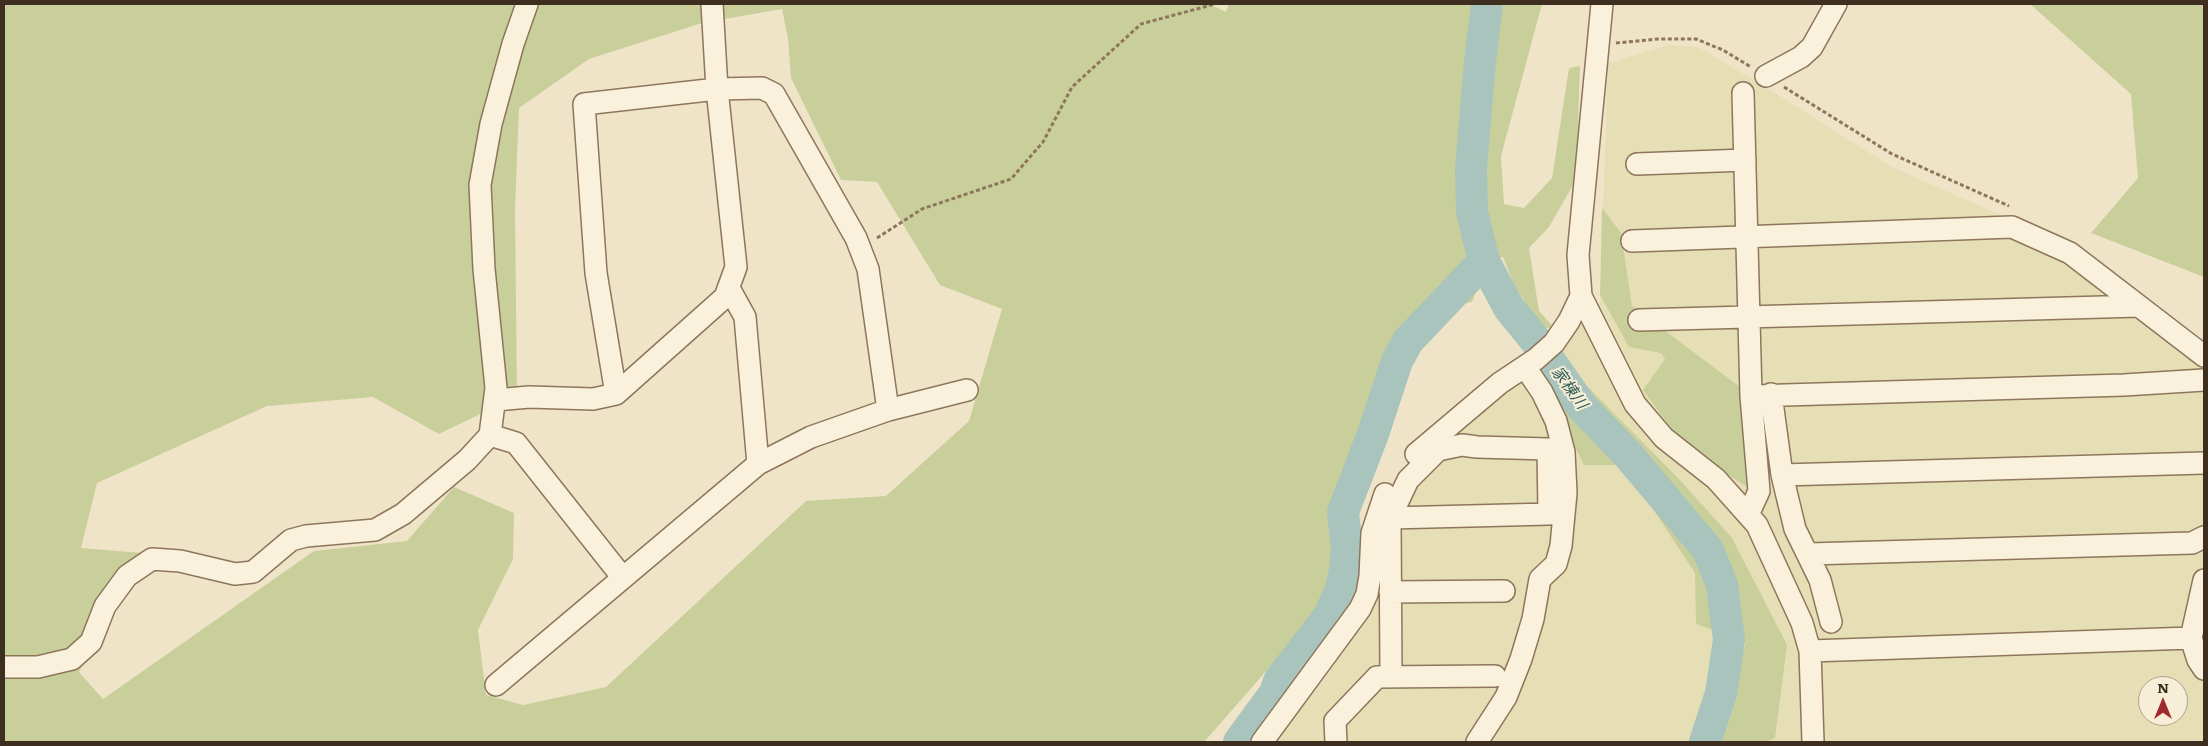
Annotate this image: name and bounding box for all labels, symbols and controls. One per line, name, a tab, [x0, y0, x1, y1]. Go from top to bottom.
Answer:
water label: 家棟川	[1547, 363, 1591, 413]
north arrow	[2138, 676, 2188, 726]
text: N	[2157, 677, 2169, 697]

